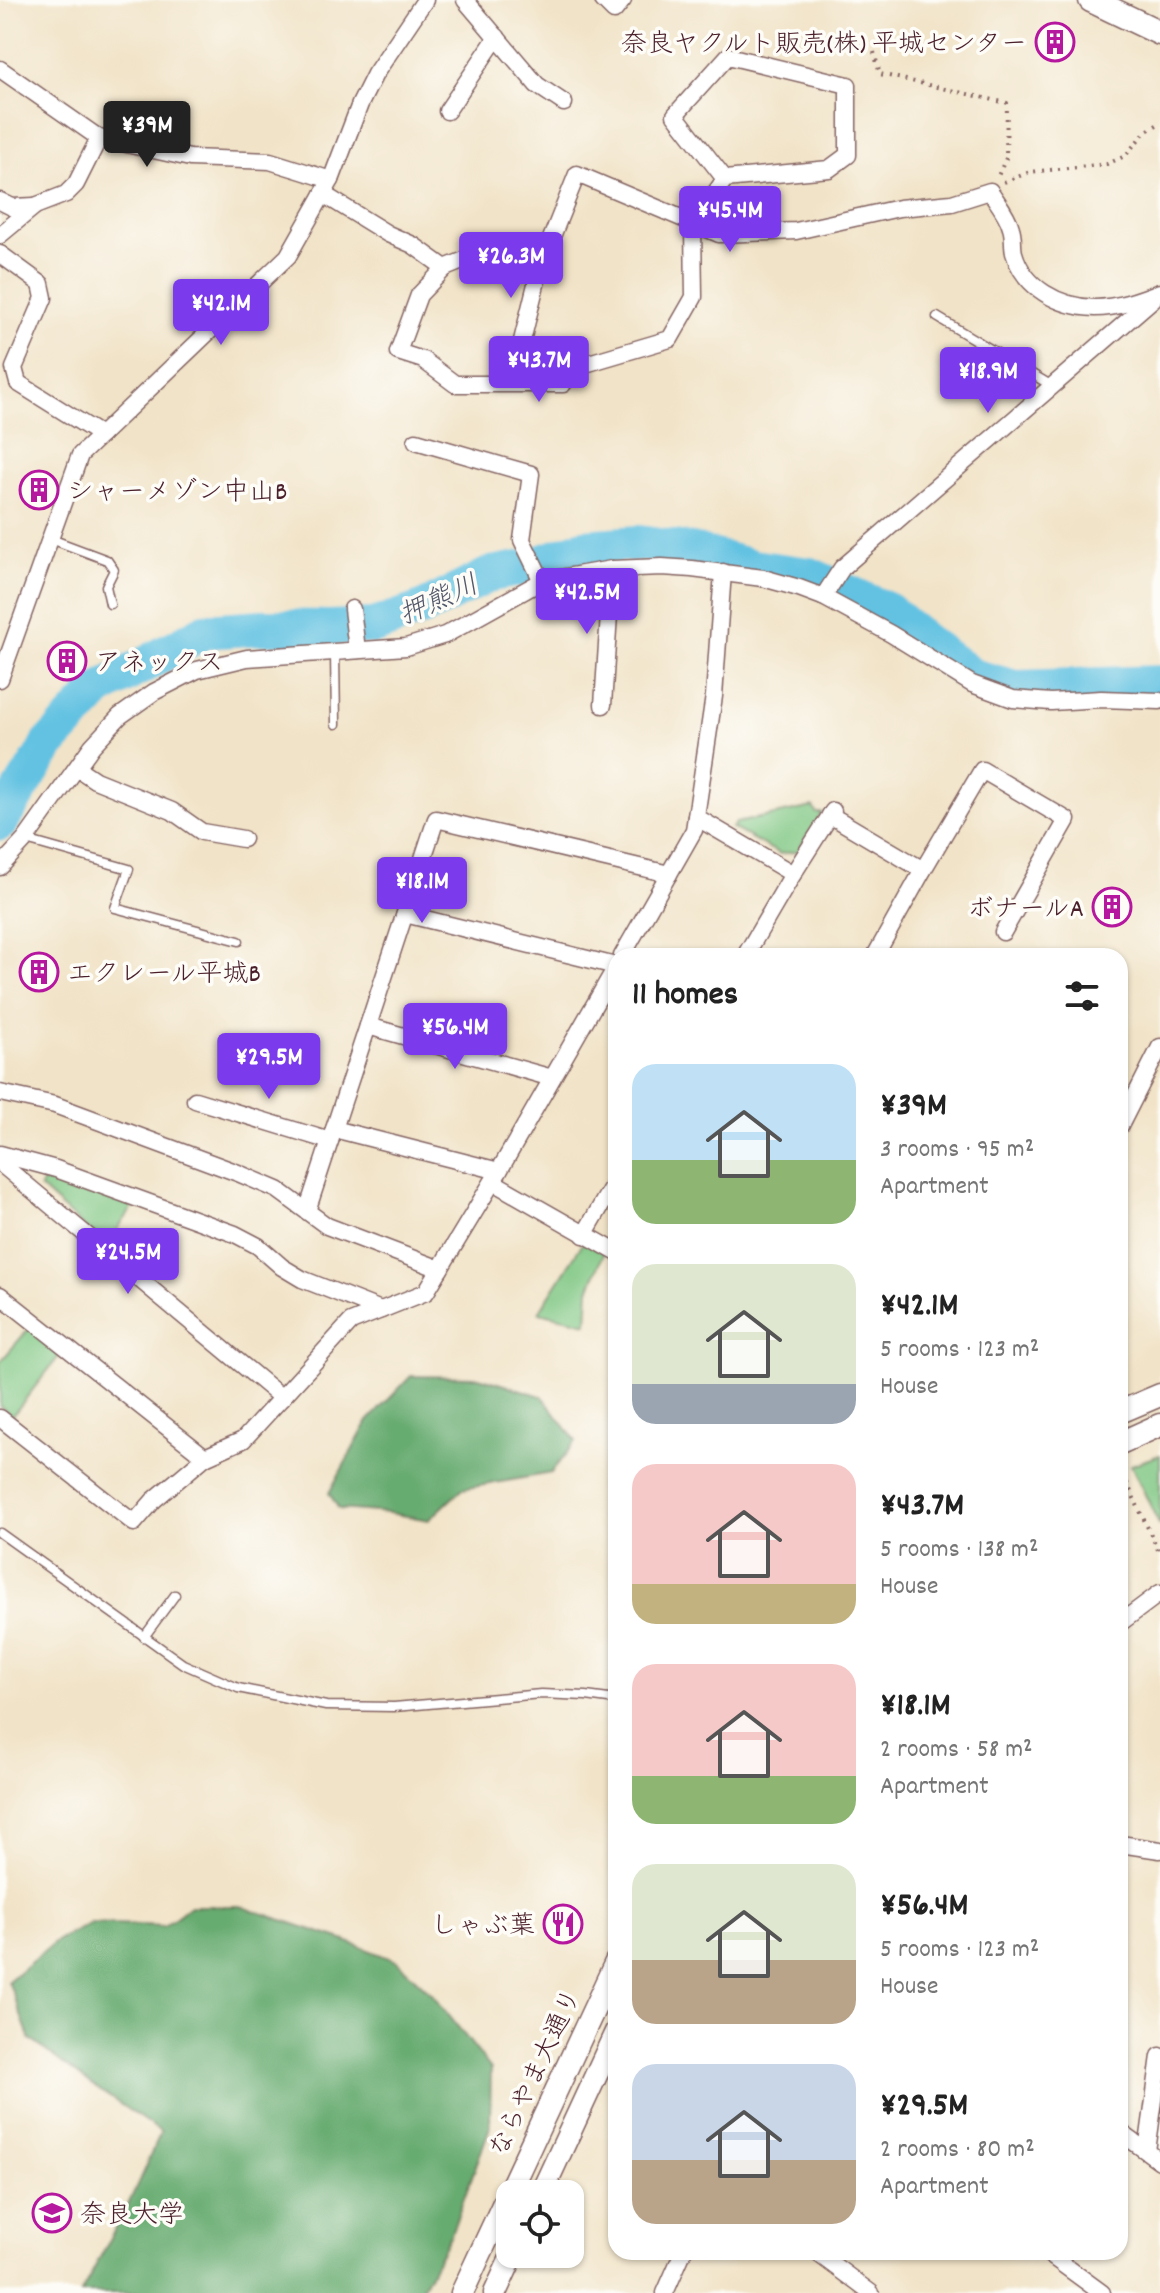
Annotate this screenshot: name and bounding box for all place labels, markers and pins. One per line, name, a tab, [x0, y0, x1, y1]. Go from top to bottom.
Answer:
building icon: 奈良ヤクルト販売(株) 平城センター	[1034, 21, 1076, 63]
place label: 奈良ヤクルト販売(株) 平城センター	[621, 27, 1027, 64]
pin: ¥39M	[100, 101, 194, 169]
pin: ¥45.4M	[665, 186, 795, 254]
pin: ¥26.3M	[446, 232, 576, 300]
pin: ¥42.1M	[156, 279, 286, 347]
pin: ¥43.7M	[474, 336, 604, 404]
pin: ¥18.9M	[923, 347, 1053, 415]
building icon: シャーメゾン中山B	[18, 469, 60, 511]
place label: シャーメゾン中山B	[67, 475, 287, 512]
pin: ¥42.5M	[522, 568, 652, 636]
building icon: アネックス	[46, 640, 88, 682]
place label: アネックス	[95, 646, 223, 683]
pin: ¥18.1M	[357, 857, 487, 925]
building icon: ボナールA	[1091, 886, 1133, 928]
place label: ボナールA	[967, 892, 1084, 929]
building icon: エクレール平城B	[18, 951, 60, 993]
place label: エクレール平城B	[67, 957, 261, 994]
pin: ¥56.4M	[390, 1003, 520, 1071]
pin: ¥29.5M	[204, 1033, 334, 1101]
pin: ¥24.5M	[63, 1228, 193, 1296]
restaurant icon: しゃぶ葉	[542, 1903, 584, 1945]
place label: しゃぶ葉	[431, 1909, 535, 1946]
school or university icon: 奈良大学	[31, 2192, 73, 2234]
place label: 奈良大学	[80, 2198, 184, 2235]

